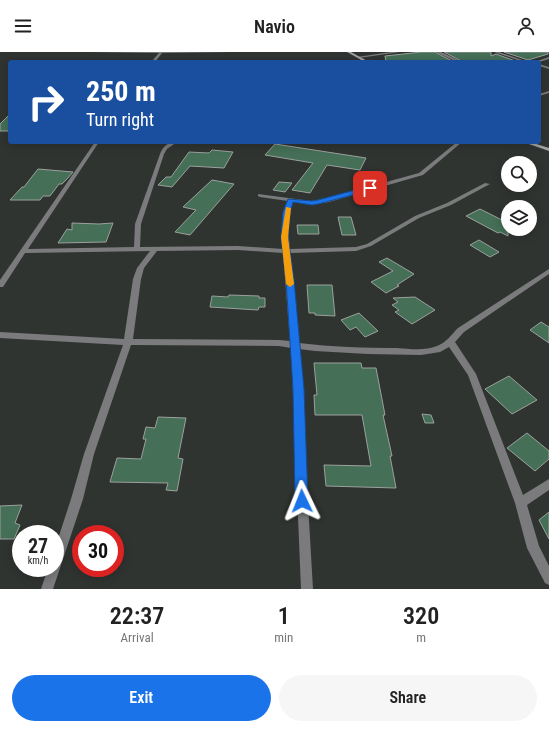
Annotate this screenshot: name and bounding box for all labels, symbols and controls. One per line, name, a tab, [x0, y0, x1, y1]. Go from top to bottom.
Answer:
icon: menu	[12, 15, 34, 37]
icon: person	[515, 15, 537, 37]
text: Navio	[254, 16, 295, 37]
text: 250 m	[86, 75, 156, 108]
icon: right	[20, 76, 72, 128]
text: Turn right	[86, 109, 154, 130]
map controls	[501, 156, 537, 236]
button: search	[501, 156, 537, 192]
pin	[353, 171, 387, 205]
icon: arrive	[359, 177, 381, 199]
button: layers	[501, 200, 537, 236]
position arrow	[281, 480, 323, 522]
speed limit sign: 30	[72, 525, 124, 577]
text: 27	[28, 534, 48, 558]
text: km/h	[28, 555, 48, 566]
text: 22:37	[110, 602, 164, 630]
text: 1	[278, 602, 290, 630]
text: 320	[403, 602, 439, 630]
text: Arrival	[121, 630, 154, 645]
text: min	[274, 630, 293, 645]
text: m	[416, 630, 426, 645]
button: Exit	[12, 675, 271, 721]
button: Share	[279, 675, 537, 721]

